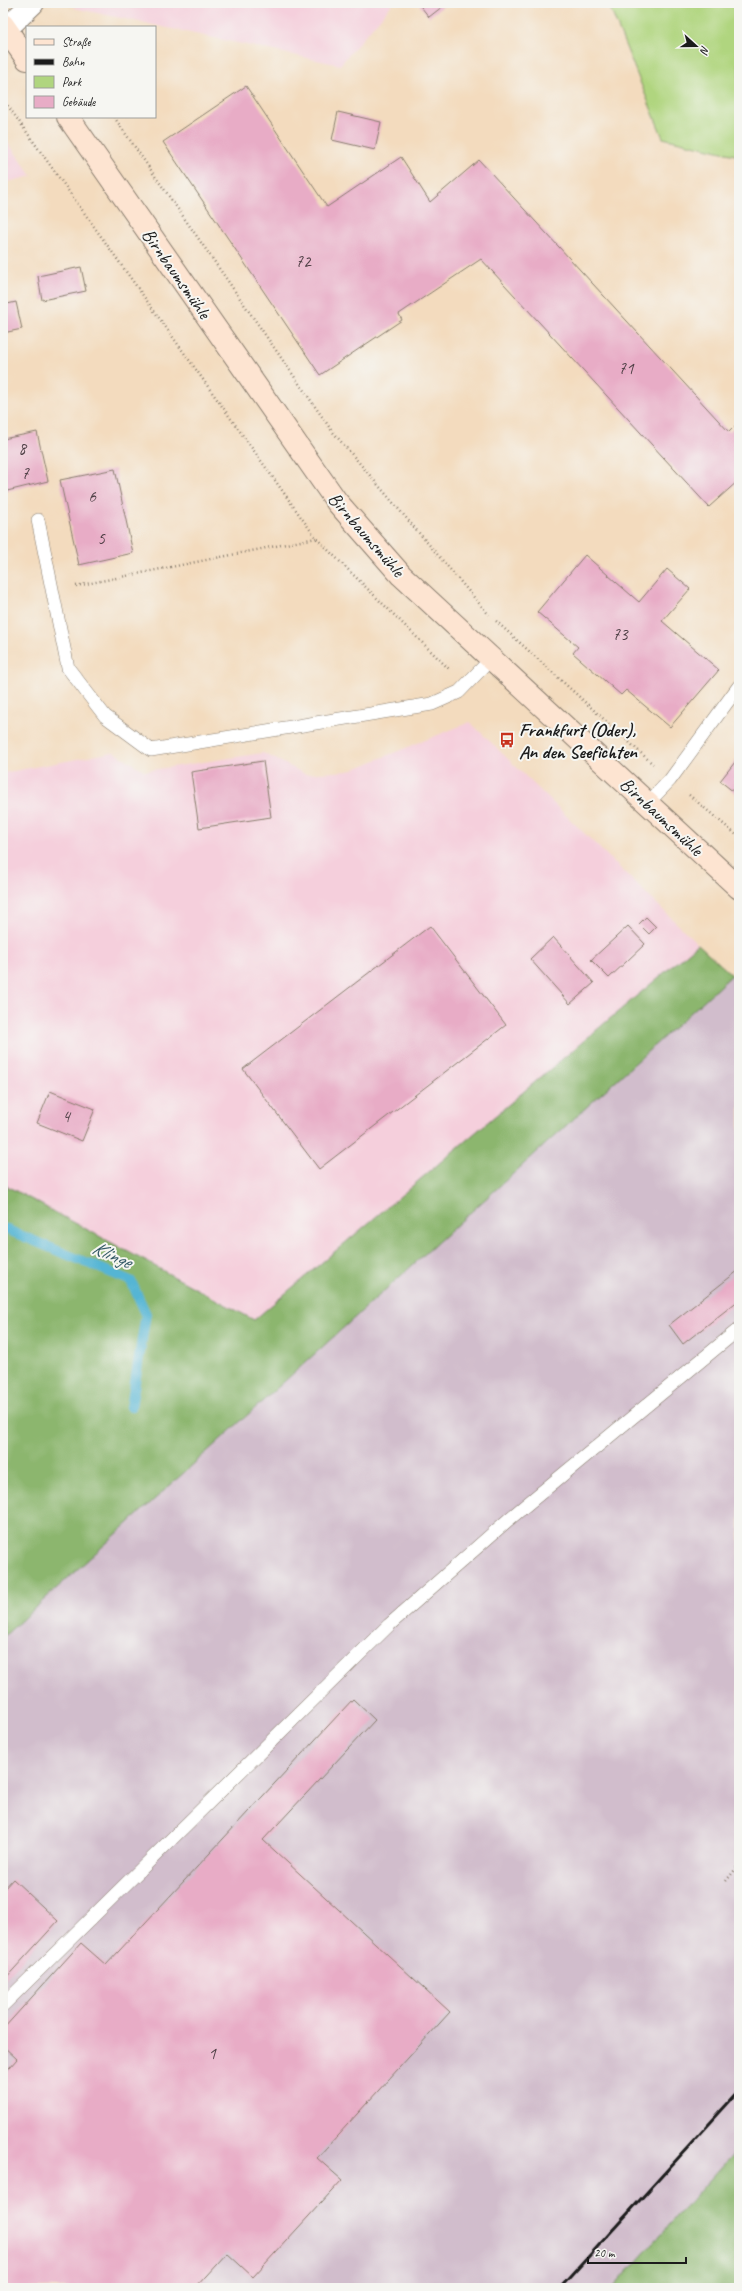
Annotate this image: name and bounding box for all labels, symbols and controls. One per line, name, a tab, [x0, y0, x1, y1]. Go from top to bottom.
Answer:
legend	[26, 26, 156, 118]
north arrow	[676, 26, 716, 66]
text: Straße	[62, 34, 91, 50]
text: N	[697, 44, 713, 57]
text: Bahn	[62, 54, 85, 70]
text: Park	[62, 74, 83, 90]
text: Gebäude	[62, 94, 96, 110]
street label: Birnbaumsmühle	[136, 224, 217, 325]
house number: 72	[295, 251, 312, 272]
house number: 71	[618, 358, 635, 379]
house number: 8	[18, 438, 28, 459]
house number: 7	[21, 463, 30, 484]
house number: 6	[88, 486, 97, 507]
street label: Birnbaumsmühle	[323, 487, 411, 583]
house number: 5	[97, 528, 106, 549]
house number: 73	[612, 624, 629, 645]
place label: Frankfurt (Oder), An den Seefichten	[519, 718, 638, 764]
bus stop icon: Frankfurt (Oder), An den Seefichten	[498, 731, 516, 749]
street label: Birnbaumsmühle	[615, 772, 709, 863]
house number: 4	[62, 1106, 72, 1127]
water label: Klinge	[88, 1235, 138, 1275]
house number: 1	[208, 2043, 217, 2064]
scale bar	[588, 2239, 686, 2265]
text: 20 m	[594, 2245, 616, 2261]

